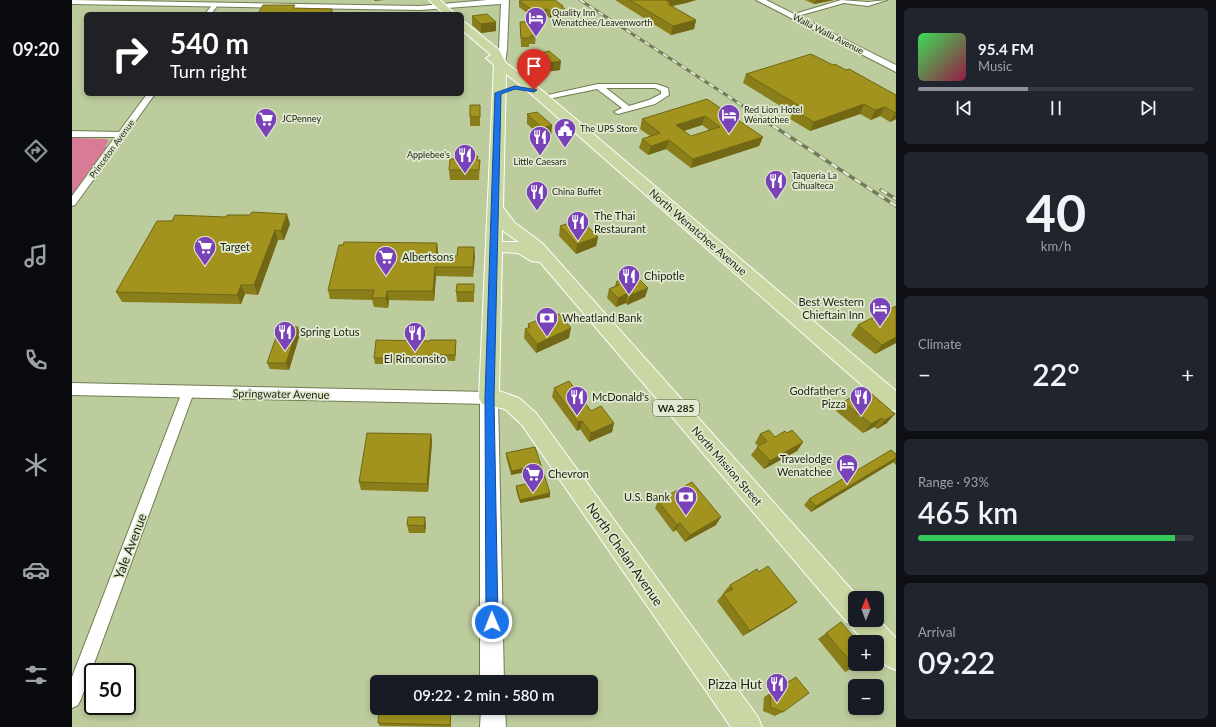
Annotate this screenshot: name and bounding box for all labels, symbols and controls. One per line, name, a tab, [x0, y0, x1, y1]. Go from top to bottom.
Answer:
hotel icon: Quality Inn Wenatchee/Leavenworth	[523, 5, 549, 38]
place label: Quality Inn Wenatchee/Leavenworth	[552, 7, 652, 28]
street label: Walla Walla Avenue	[791, 11, 866, 56]
text: 540 m	[170, 26, 249, 60]
icon: right	[104, 28, 156, 80]
text: 09:20	[13, 38, 59, 60]
text: 95.4 FM	[978, 40, 1034, 58]
pin	[517, 49, 551, 90]
icon: arrive	[523, 55, 545, 77]
text: Music	[978, 58, 1012, 74]
text: Turn right	[170, 60, 247, 82]
icon: previous	[953, 97, 975, 119]
icon: pause	[1045, 97, 1067, 119]
icon: next	[1137, 97, 1159, 119]
hotel icon: Red Lion Hotel Wenatchee	[716, 102, 742, 135]
place label: Red Lion Hotel Wenatchee	[744, 104, 803, 125]
supermarket icon: JCPenney	[253, 106, 279, 139]
place label: JCPenney	[282, 113, 321, 124]
public building icon: The UPS Store	[552, 116, 578, 149]
street label: Princeton Avenue	[87, 117, 137, 180]
place label: The UPS Store	[580, 123, 638, 134]
restaurant icon: Little Caesars	[527, 124, 553, 157]
icon: directions	[22, 137, 50, 165]
restaurant icon: Applebee's	[452, 142, 478, 175]
place label: Applebee's	[407, 149, 450, 160]
place label: Little Caesars	[514, 156, 567, 167]
restaurant icon: Taqueria La Cihualteca	[763, 168, 789, 201]
place label: Taqueria La Cihualteca	[792, 170, 837, 191]
restaurant icon: China Buffet	[524, 179, 550, 212]
text: 40	[1026, 181, 1086, 243]
place label: China Buffet	[552, 186, 602, 197]
street label: North Wenatchee Avenue	[647, 186, 750, 278]
restaurant icon: The Thai Restaurant	[565, 209, 591, 242]
place label: The Thai Restaurant	[594, 209, 646, 235]
supermarket icon: Target	[192, 234, 218, 267]
text: km/h	[1041, 238, 1071, 254]
place label: Target	[220, 240, 250, 253]
icon: music	[22, 242, 50, 270]
supermarket icon: Albertsons	[373, 244, 399, 277]
place label: Albertsons	[402, 250, 454, 263]
restaurant icon: Chipotle	[616, 263, 642, 296]
place label: Chipotle	[644, 269, 685, 282]
place label: Best Western Chieftain Inn	[799, 295, 864, 321]
hotel icon: Best Western Chieftain Inn	[867, 295, 893, 328]
bank icon: Wheatland Bank	[534, 305, 560, 338]
place label: Wheatland Bank	[562, 311, 642, 324]
restaurant icon: Spring Lotus	[272, 319, 298, 352]
restaurant icon: El Rinconsito	[402, 320, 428, 353]
place label: Spring Lotus	[300, 325, 360, 338]
text: Climate	[918, 336, 961, 352]
icon: phone	[22, 346, 50, 374]
place label: El Rinconsito	[384, 352, 446, 365]
text: 22°	[1032, 356, 1080, 392]
text: −	[918, 361, 931, 388]
text: +	[1181, 361, 1194, 388]
restaurant icon: McDonald's	[564, 384, 590, 417]
place label: Godfather's Pizza	[790, 384, 846, 410]
restaurant icon: Godfather's Pizza	[848, 384, 874, 417]
street label: Springwater Avenue	[232, 386, 330, 401]
place label: McDonald's	[592, 390, 649, 403]
road number: WA 285	[653, 400, 699, 416]
street label: North Mission Street	[690, 423, 765, 508]
icon: climate	[22, 451, 50, 479]
place label: Travelodge Wenatchee	[777, 452, 832, 478]
hotel icon: Travelodge Wenatchee	[834, 452, 860, 485]
supermarket icon: Chevron	[520, 461, 546, 494]
place label: Chevron	[548, 467, 589, 480]
text: Range · 93%	[918, 474, 989, 490]
bank icon: U.S. Bank	[673, 484, 699, 517]
place label: U.S. Bank	[624, 490, 670, 503]
text: 465 km	[918, 494, 1018, 530]
street label: North Chelan Avenue	[583, 499, 667, 609]
street label: Yale Avenue	[110, 511, 150, 581]
icon: car	[22, 556, 50, 584]
north arrow	[848, 591, 884, 627]
map controls	[848, 591, 884, 715]
position arrow	[471, 601, 513, 643]
text: Arrival	[918, 624, 955, 640]
button: +	[848, 635, 884, 671]
text: 09:22	[918, 644, 995, 680]
icon: filters	[22, 661, 50, 689]
speed limit sign: 50	[84, 663, 136, 715]
restaurant icon: Pizza Hut	[764, 671, 790, 704]
place label: Pizza Hut	[708, 676, 762, 692]
button: −	[848, 679, 884, 715]
text: 09:22 · 2 min · 580 m	[414, 686, 554, 704]

